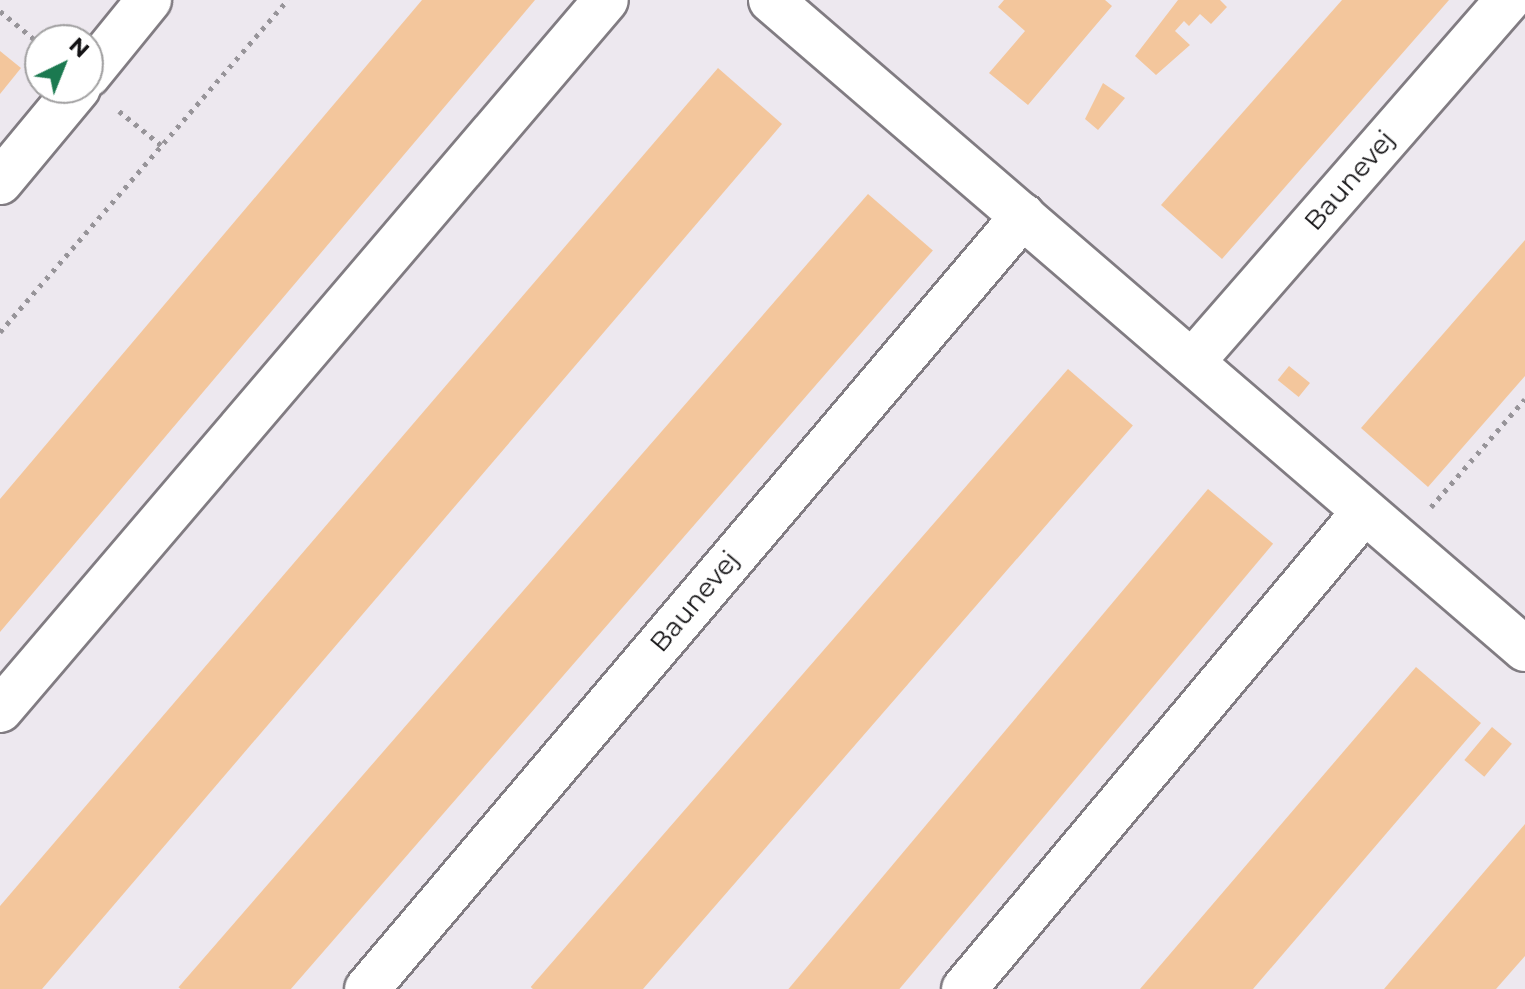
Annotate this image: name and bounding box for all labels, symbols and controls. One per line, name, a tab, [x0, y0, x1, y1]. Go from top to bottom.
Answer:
north arrow	[24, 24, 104, 104]
text: N	[64, 32, 95, 63]
street label: Baunevej	[1298, 125, 1402, 237]
street label: Baunevej	[644, 545, 746, 659]

